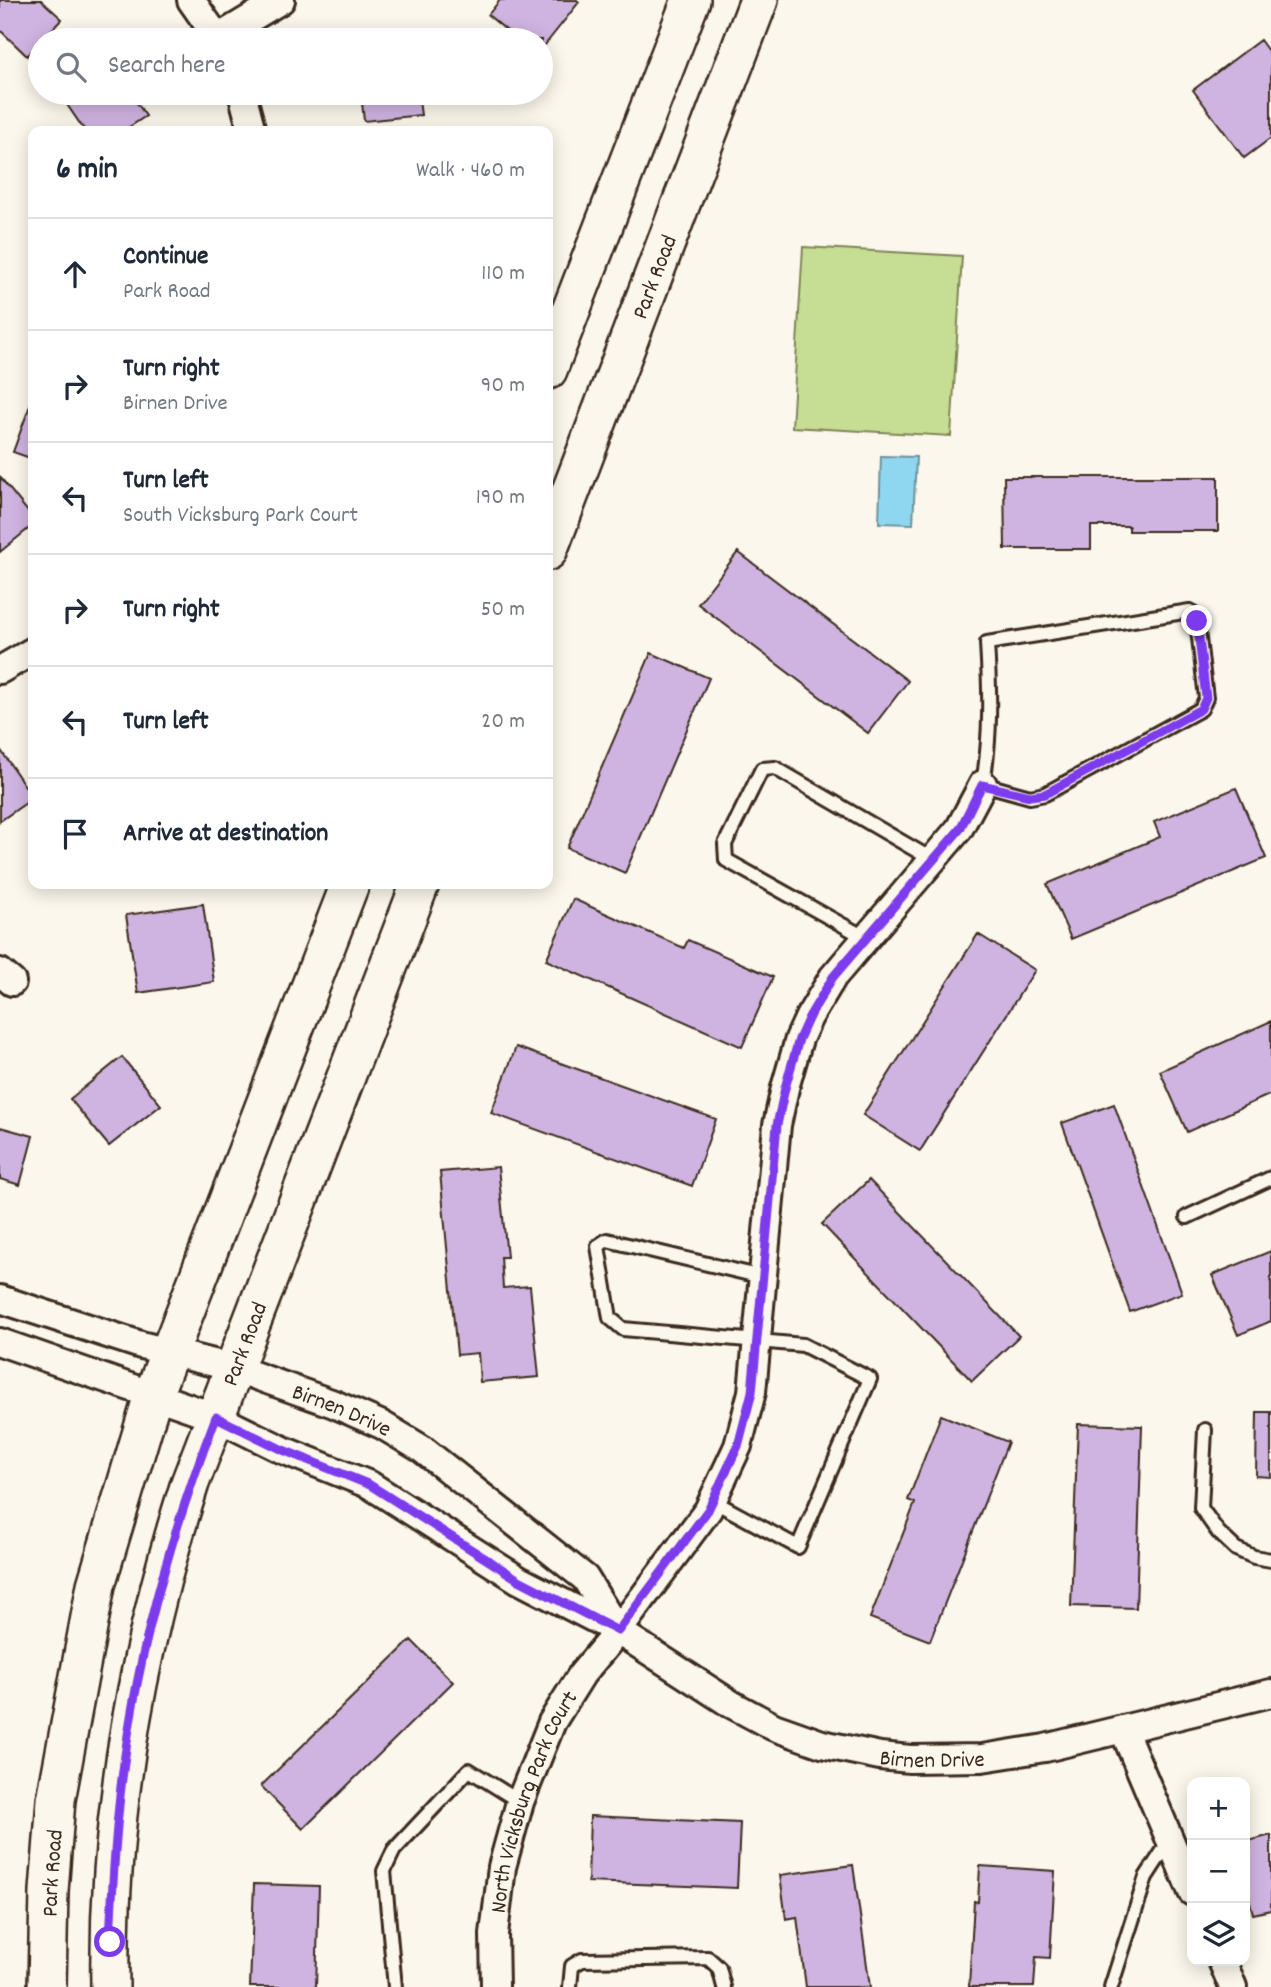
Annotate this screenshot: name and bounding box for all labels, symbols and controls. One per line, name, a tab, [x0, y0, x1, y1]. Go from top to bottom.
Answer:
search box	[28, 28, 553, 105]
icon: search	[52, 48, 90, 86]
text: Search here	[108, 48, 226, 85]
text: 6 min	[56, 150, 118, 193]
text: Walk · 460 m	[416, 155, 525, 188]
street label: Park Road	[625, 231, 687, 324]
text: Continue	[123, 239, 208, 276]
icon: ahead	[56, 255, 94, 293]
text: 110 m	[481, 258, 525, 291]
text: Park Road	[123, 276, 210, 309]
text: Turn right	[123, 351, 220, 388]
icon: right	[56, 367, 94, 405]
text: 90 m	[481, 370, 525, 403]
text: Birnen Drive	[123, 388, 228, 421]
text: Turn left	[123, 463, 209, 500]
icon: left	[56, 479, 94, 517]
text: 190 m	[476, 482, 525, 515]
text: South Vicksburg Park Court	[123, 500, 358, 533]
icon: right	[56, 591, 94, 629]
text: Turn right	[123, 592, 220, 629]
text: 50 m	[481, 594, 525, 627]
route end	[1181, 605, 1212, 636]
icon: left	[56, 703, 94, 741]
text: Turn left	[123, 704, 209, 741]
text: 20 m	[481, 706, 525, 739]
icon: arrive	[56, 815, 94, 853]
text: Arrive at destination	[123, 816, 328, 853]
street label: Park Road	[216, 1298, 278, 1392]
street label: Birnen Drive	[287, 1377, 397, 1447]
street label: North Vicksburg Park Court	[484, 1685, 588, 1915]
street label: Birnen Drive	[878, 1743, 985, 1779]
map controls	[1187, 1777, 1250, 1966]
button: +	[1187, 1777, 1250, 1840]
street label: Park Road	[35, 1828, 74, 1917]
button: −	[1187, 1840, 1250, 1903]
button: layers	[1187, 1903, 1250, 1966]
route start	[94, 1926, 125, 1957]

